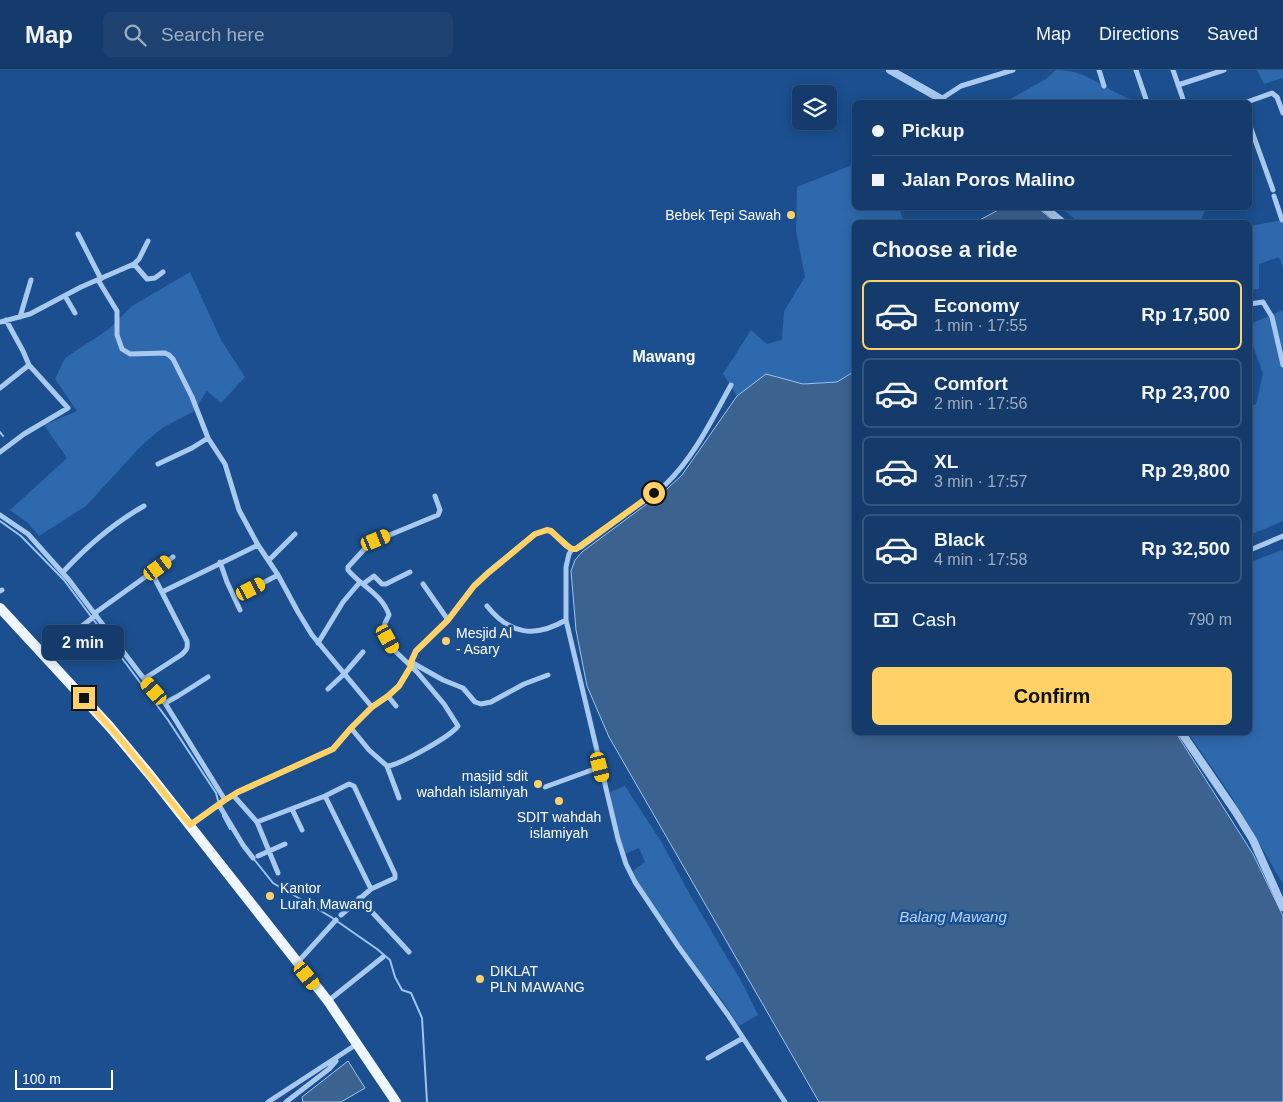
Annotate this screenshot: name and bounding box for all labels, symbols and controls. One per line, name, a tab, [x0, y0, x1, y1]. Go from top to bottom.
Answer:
search box	[103, 12, 453, 57]
text: Map	[25, 21, 73, 48]
icon: search	[121, 21, 149, 49]
text: Search here	[161, 24, 265, 45]
text: Map	[1036, 24, 1071, 44]
text: Directions	[1099, 24, 1179, 44]
text: Saved	[1207, 24, 1258, 44]
map controls	[792, 85, 837, 130]
button: layers	[792, 85, 837, 130]
text: Pickup	[902, 120, 964, 141]
text: Jalan Poros Malino	[902, 169, 1075, 190]
place label: Bebek Tepi Sawah	[665, 207, 781, 223]
marker: Bebek Tepi Sawah	[785, 209, 797, 221]
text: Choose a ride	[872, 237, 1017, 262]
icon: car	[874, 293, 919, 338]
text: Economy	[934, 295, 1020, 316]
text: Rp 17,500	[1141, 304, 1230, 325]
text: 1 min · 17:55	[934, 317, 1027, 334]
district label: Mawang	[632, 348, 696, 365]
icon: car	[874, 371, 919, 416]
text: Comfort	[934, 373, 1008, 394]
text: Rp 23,700	[1141, 382, 1230, 403]
text: 2 min · 17:56	[934, 395, 1027, 412]
icon: car	[874, 449, 919, 494]
text: XL	[934, 451, 958, 472]
text: Rp 29,800	[1141, 460, 1230, 481]
text: 3 min · 17:57	[934, 473, 1027, 490]
route start	[643, 482, 665, 504]
car	[359, 527, 392, 553]
icon: car	[874, 527, 919, 572]
text: Black	[934, 529, 985, 550]
text: Rp 32,500	[1141, 538, 1230, 559]
text: 4 min · 17:58	[934, 551, 1027, 568]
car	[141, 553, 174, 583]
car	[234, 576, 267, 602]
icon: cash	[872, 606, 900, 634]
text: Cash	[912, 609, 956, 630]
text: 790 m	[1188, 611, 1232, 628]
car	[374, 622, 401, 656]
place label: Mesjid Al - Asary	[456, 625, 512, 657]
callout: 2 min	[43, 626, 125, 660]
text: 2 min	[62, 634, 104, 651]
marker: Mesjid Al - Asary	[440, 635, 452, 647]
button: Confirm	[872, 667, 1232, 725]
car	[138, 675, 169, 707]
route end	[73, 687, 95, 709]
car	[589, 751, 610, 783]
place label: masjid sdit wahdah islamiyah	[416, 768, 528, 800]
marker: masjid sdit wahdah islamiyah	[532, 778, 544, 790]
marker: SDIT wahdah islamiyah	[553, 795, 565, 807]
place label: SDIT wahdah islamiyah	[517, 809, 601, 841]
place label: Kantor Lurah Mawang	[280, 880, 373, 912]
marker: Kantor Lurah Mawang	[264, 890, 276, 902]
water label: Balang Mawang	[899, 908, 1007, 925]
car	[291, 960, 322, 992]
place label: DIKLAT PLN MAWANG	[490, 963, 585, 995]
marker: DIKLAT PLN MAWANG	[474, 973, 486, 985]
scale bar	[15, 1067, 112, 1090]
text: 100 m	[22, 1071, 61, 1087]

